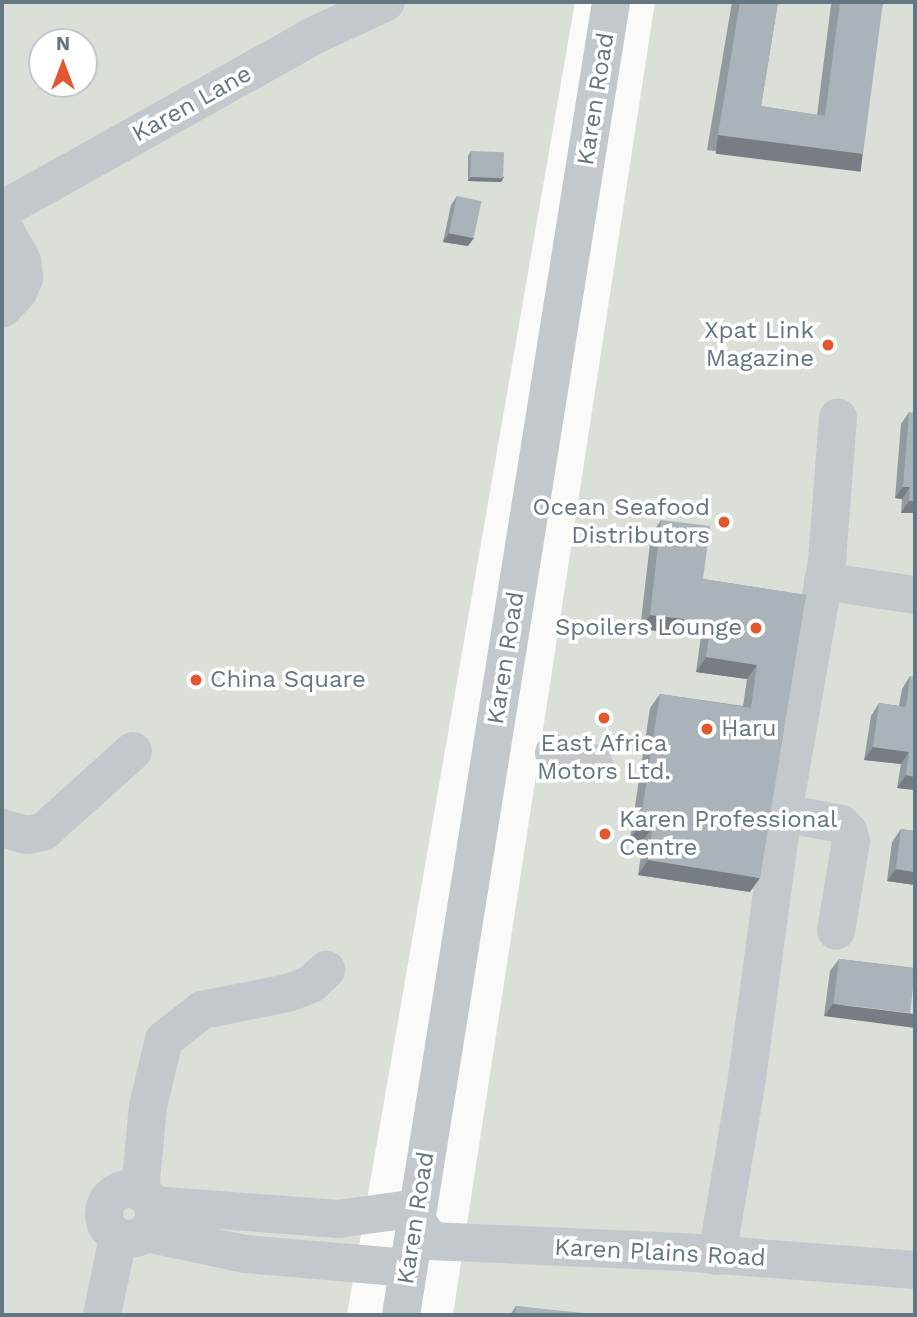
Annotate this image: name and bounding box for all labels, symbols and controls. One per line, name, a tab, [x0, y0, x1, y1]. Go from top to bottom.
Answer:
north arrow	[28, 28, 98, 98]
street label: Karen Road	[571, 31, 621, 167]
text: N	[56, 32, 70, 55]
street label: Karen Lane	[127, 59, 257, 149]
place label: Xpat Link Magazine	[704, 317, 814, 373]
marker: Xpat Link Magazine	[820, 337, 836, 353]
place label: Ocean Seafood Distributors	[532, 494, 710, 550]
marker: Ocean Seafood Distributors	[716, 514, 732, 530]
street label: Karen Road	[481, 590, 531, 726]
place label: Spoilers Lounge	[555, 614, 742, 642]
marker: Spoilers Lounge	[748, 620, 764, 636]
place label: China Square	[210, 666, 366, 694]
marker: China Square	[188, 672, 204, 688]
marker: East Africa Motors Ltd.	[596, 710, 612, 726]
place label: Haru	[721, 715, 777, 743]
marker: Haru	[699, 721, 715, 737]
place label: East Africa Motors Ltd.	[537, 730, 671, 786]
place label: Karen Professional Centre	[619, 806, 837, 862]
marker: Karen Professional Centre	[597, 826, 613, 842]
street label: Karen Road	[391, 1150, 441, 1286]
street label: Karen Plains Road	[554, 1233, 766, 1273]

